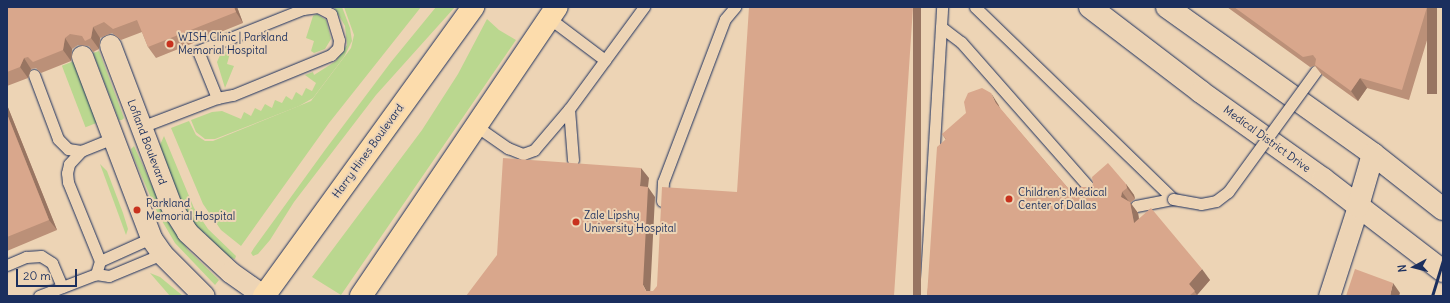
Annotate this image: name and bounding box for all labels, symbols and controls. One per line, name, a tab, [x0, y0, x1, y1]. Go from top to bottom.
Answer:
place label: WISH Clinic | Parkland Memorial Hospital	[178, 31, 288, 57]
marker: WISH Clinic | Parkland Memorial Hospital	[165, 39, 175, 49]
street label: Lofland Boulevard	[125, 97, 169, 187]
street label: Harry Hines Boulevard	[329, 101, 407, 201]
street label: Medical District Drive	[1221, 103, 1313, 175]
place label: Children's Medical Center of Dallas	[1018, 186, 1107, 212]
marker: Children's Medical Center of Dallas	[1003, 193, 1015, 205]
place label: Parkland Memorial Hospital	[146, 197, 235, 223]
marker: Parkland Memorial Hospital	[131, 204, 143, 216]
place label: Zale Lipshy University Hospital	[584, 209, 676, 235]
marker: Zale Lipshy University Hospital	[571, 217, 581, 227]
north arrow	[1394, 247, 1434, 287]
scale bar	[18, 261, 79, 287]
text: N	[1395, 264, 1410, 273]
text: 20 m	[23, 268, 51, 283]

